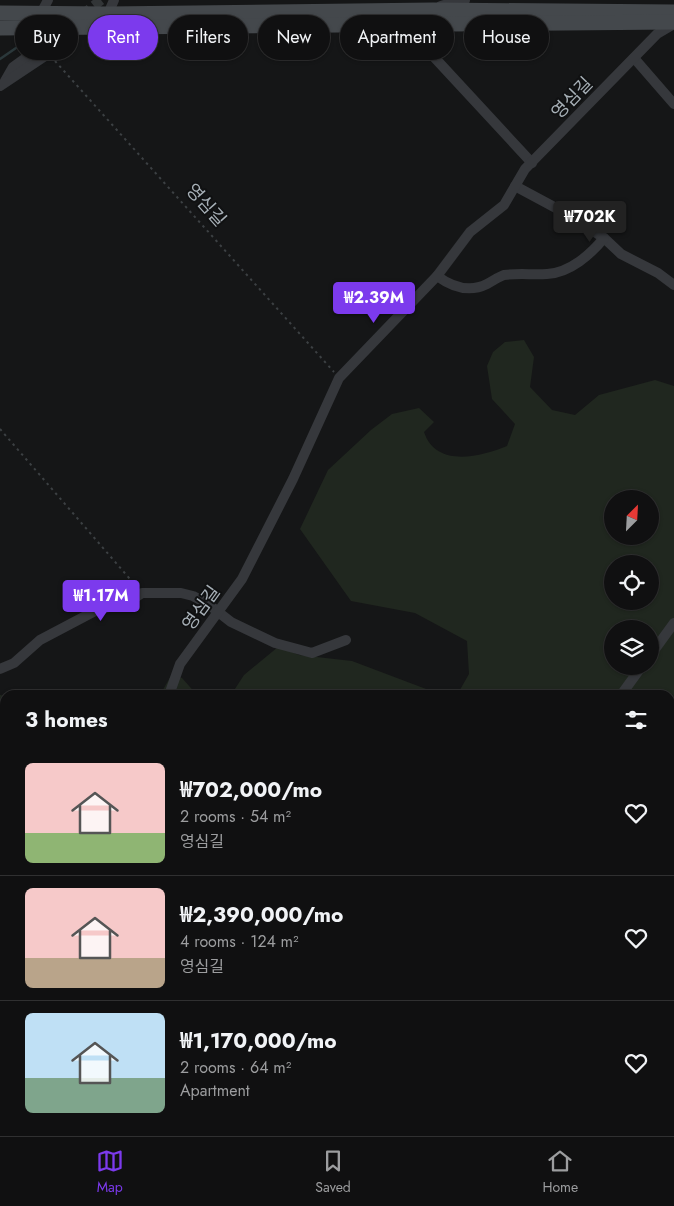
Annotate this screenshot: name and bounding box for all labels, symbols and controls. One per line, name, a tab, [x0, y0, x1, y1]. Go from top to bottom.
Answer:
chip: Buy	[15, 15, 78, 60]
chip: Rent	[88, 15, 158, 60]
chip: Filters	[168, 15, 248, 60]
chip: New	[258, 15, 330, 60]
chip: Apartment	[340, 15, 454, 60]
chip: House	[464, 15, 549, 60]
street label: 영심길	[545, 71, 599, 125]
street label: 영심길	[180, 178, 232, 232]
pin: ₩702K	[555, 200, 625, 243]
text: ₩702K	[564, 205, 616, 228]
pin: ₩2.39M	[333, 282, 415, 324]
text: ₩2.39M	[344, 286, 404, 309]
north arrow	[604, 490, 659, 545]
map controls	[604, 490, 659, 675]
button: locate	[604, 555, 659, 610]
pin: ₩1.17M	[60, 580, 142, 622]
street label: 영심길	[176, 580, 226, 636]
text: ₩1.17M	[74, 584, 128, 607]
button: layers	[604, 620, 659, 675]
text: 3 homes	[25, 705, 108, 735]
icon: filters	[622, 706, 650, 734]
text: ₩702,000/mo	[180, 775, 322, 805]
icon: home	[65, 783, 125, 843]
icon: heart	[622, 799, 650, 827]
text: 2 rooms · 54 m²	[180, 805, 291, 828]
text: 영심길	[180, 830, 224, 853]
text: ₩2,390,000/mo	[180, 900, 343, 930]
icon: home	[65, 908, 125, 968]
icon: heart	[622, 924, 650, 952]
text: 4 rooms · 124 m²	[180, 930, 299, 953]
text: 영심길	[180, 955, 224, 978]
text: ₩1,170,000/mo	[180, 1026, 337, 1056]
icon: home	[65, 1033, 125, 1093]
icon: heart	[622, 1049, 650, 1077]
text: 2 rooms · 64 m²	[180, 1056, 291, 1079]
text: Apartment	[180, 1079, 250, 1102]
tab: Map	[96, 1147, 124, 1197]
tab: Saved	[315, 1147, 351, 1197]
tab: Home	[542, 1147, 578, 1197]

